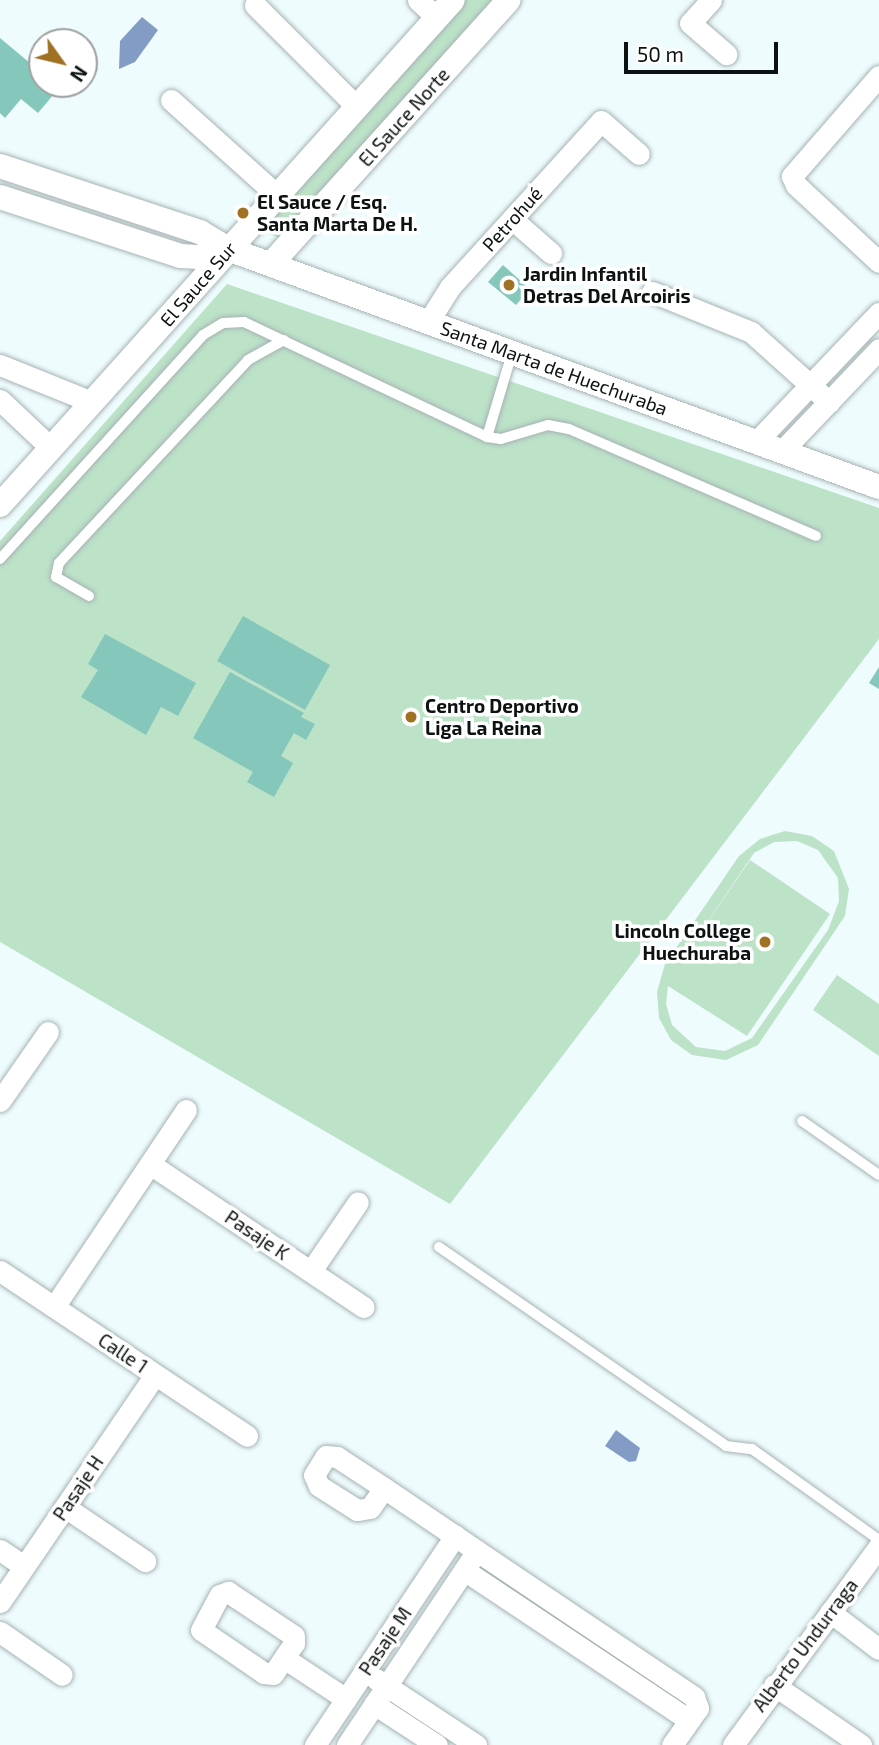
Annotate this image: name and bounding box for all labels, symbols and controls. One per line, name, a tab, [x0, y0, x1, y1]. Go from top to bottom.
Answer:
north arrow	[28, 28, 98, 98]
scale bar	[627, 28, 781, 72]
text: 50 m	[637, 41, 684, 66]
text: N	[66, 62, 93, 86]
street label: El Sauce Norte	[354, 63, 454, 171]
street label: Petrohué	[477, 182, 547, 256]
place label: El Sauce / Esq. Santa Marta De H.	[257, 191, 418, 235]
marker: El Sauce / Esq. Santa Marta De H.	[235, 205, 251, 221]
street label: El Sauce Sur	[155, 237, 241, 331]
place label: Jardin Infantil Detras Del Arcoiris	[523, 263, 691, 307]
marker: Jardin Infantil Detras Del Arcoiris	[501, 277, 517, 293]
street label: Santa Marta de Huechuraba	[437, 316, 671, 420]
place label: Centro Deportivo Liga La Reina	[425, 695, 579, 739]
marker: Centro Deportivo Liga La Reina	[403, 709, 419, 725]
place label: Lincoln College Huechuraba	[614, 920, 751, 964]
marker: Lincoln College Huechuraba	[757, 934, 773, 950]
street label: Pasaje K	[221, 1205, 293, 1265]
street label: Calle 1	[94, 1328, 152, 1378]
street label: Pasaje H	[48, 1451, 108, 1525]
street label: Alberto Undurraga	[748, 1574, 862, 1716]
street label: Pasaje M	[354, 1602, 416, 1680]

